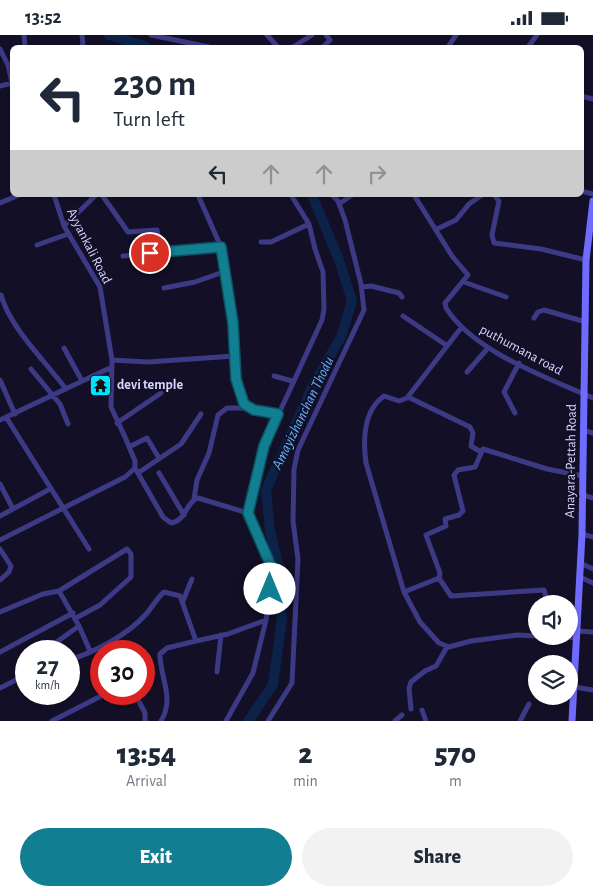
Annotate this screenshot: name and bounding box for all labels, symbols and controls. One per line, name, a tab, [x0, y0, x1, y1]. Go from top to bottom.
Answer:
text: 13:52	[25, 8, 62, 27]
icon: left	[30, 65, 95, 130]
text: 230 m	[113, 67, 196, 102]
text: Turn left	[113, 108, 185, 130]
icon: left	[204, 160, 232, 188]
icon: ahead	[257, 160, 285, 188]
icon: ahead	[310, 160, 338, 188]
icon: right	[363, 160, 391, 188]
street label: Ayyankali Road	[64, 206, 114, 286]
pin	[129, 232, 171, 274]
icon: arrive	[136, 239, 164, 267]
street label: puthumana road	[477, 322, 565, 378]
water label: Amayizhanchan Thodu	[269, 354, 337, 473]
temple icon: devi temple	[89, 373, 113, 397]
place label: devi temple	[117, 378, 183, 392]
street label: Anayara-Pettah Road	[563, 404, 579, 518]
position arrow	[243, 562, 295, 614]
map controls	[528, 595, 578, 705]
button: sound	[528, 595, 578, 645]
speed limit sign: 30	[90, 640, 155, 705]
text: 27	[36, 654, 59, 679]
button: layers	[528, 655, 578, 705]
text: km/h	[35, 679, 60, 691]
text: 13:54	[117, 739, 176, 769]
text: 2	[298, 739, 313, 769]
text: 570	[434, 739, 476, 769]
text: Arrival	[126, 773, 167, 789]
text: min	[293, 773, 318, 789]
text: m	[449, 773, 462, 789]
button: Exit	[20, 828, 292, 886]
button: Share	[302, 828, 573, 886]

